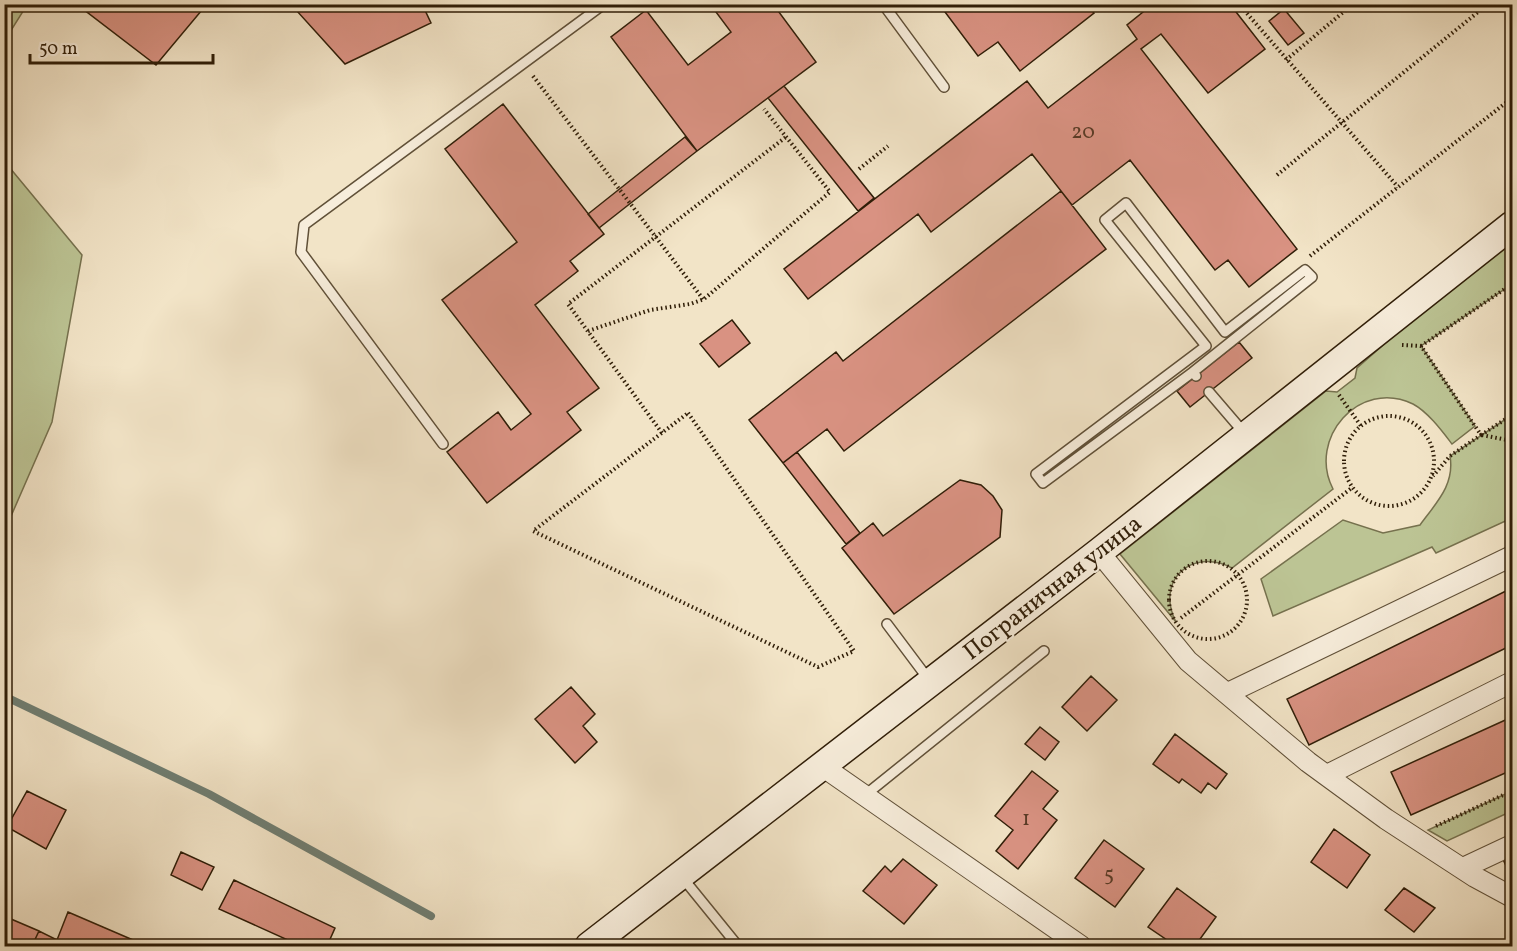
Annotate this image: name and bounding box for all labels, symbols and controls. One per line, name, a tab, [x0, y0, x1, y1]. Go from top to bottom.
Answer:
scale bar	[30, 27, 213, 65]
text: 50 m	[39, 37, 78, 62]
house number: 20	[1071, 118, 1095, 147]
street label: Пограничная улица	[957, 508, 1150, 669]
house number: 1	[1022, 805, 1030, 834]
house number: 5	[1104, 860, 1114, 889]

